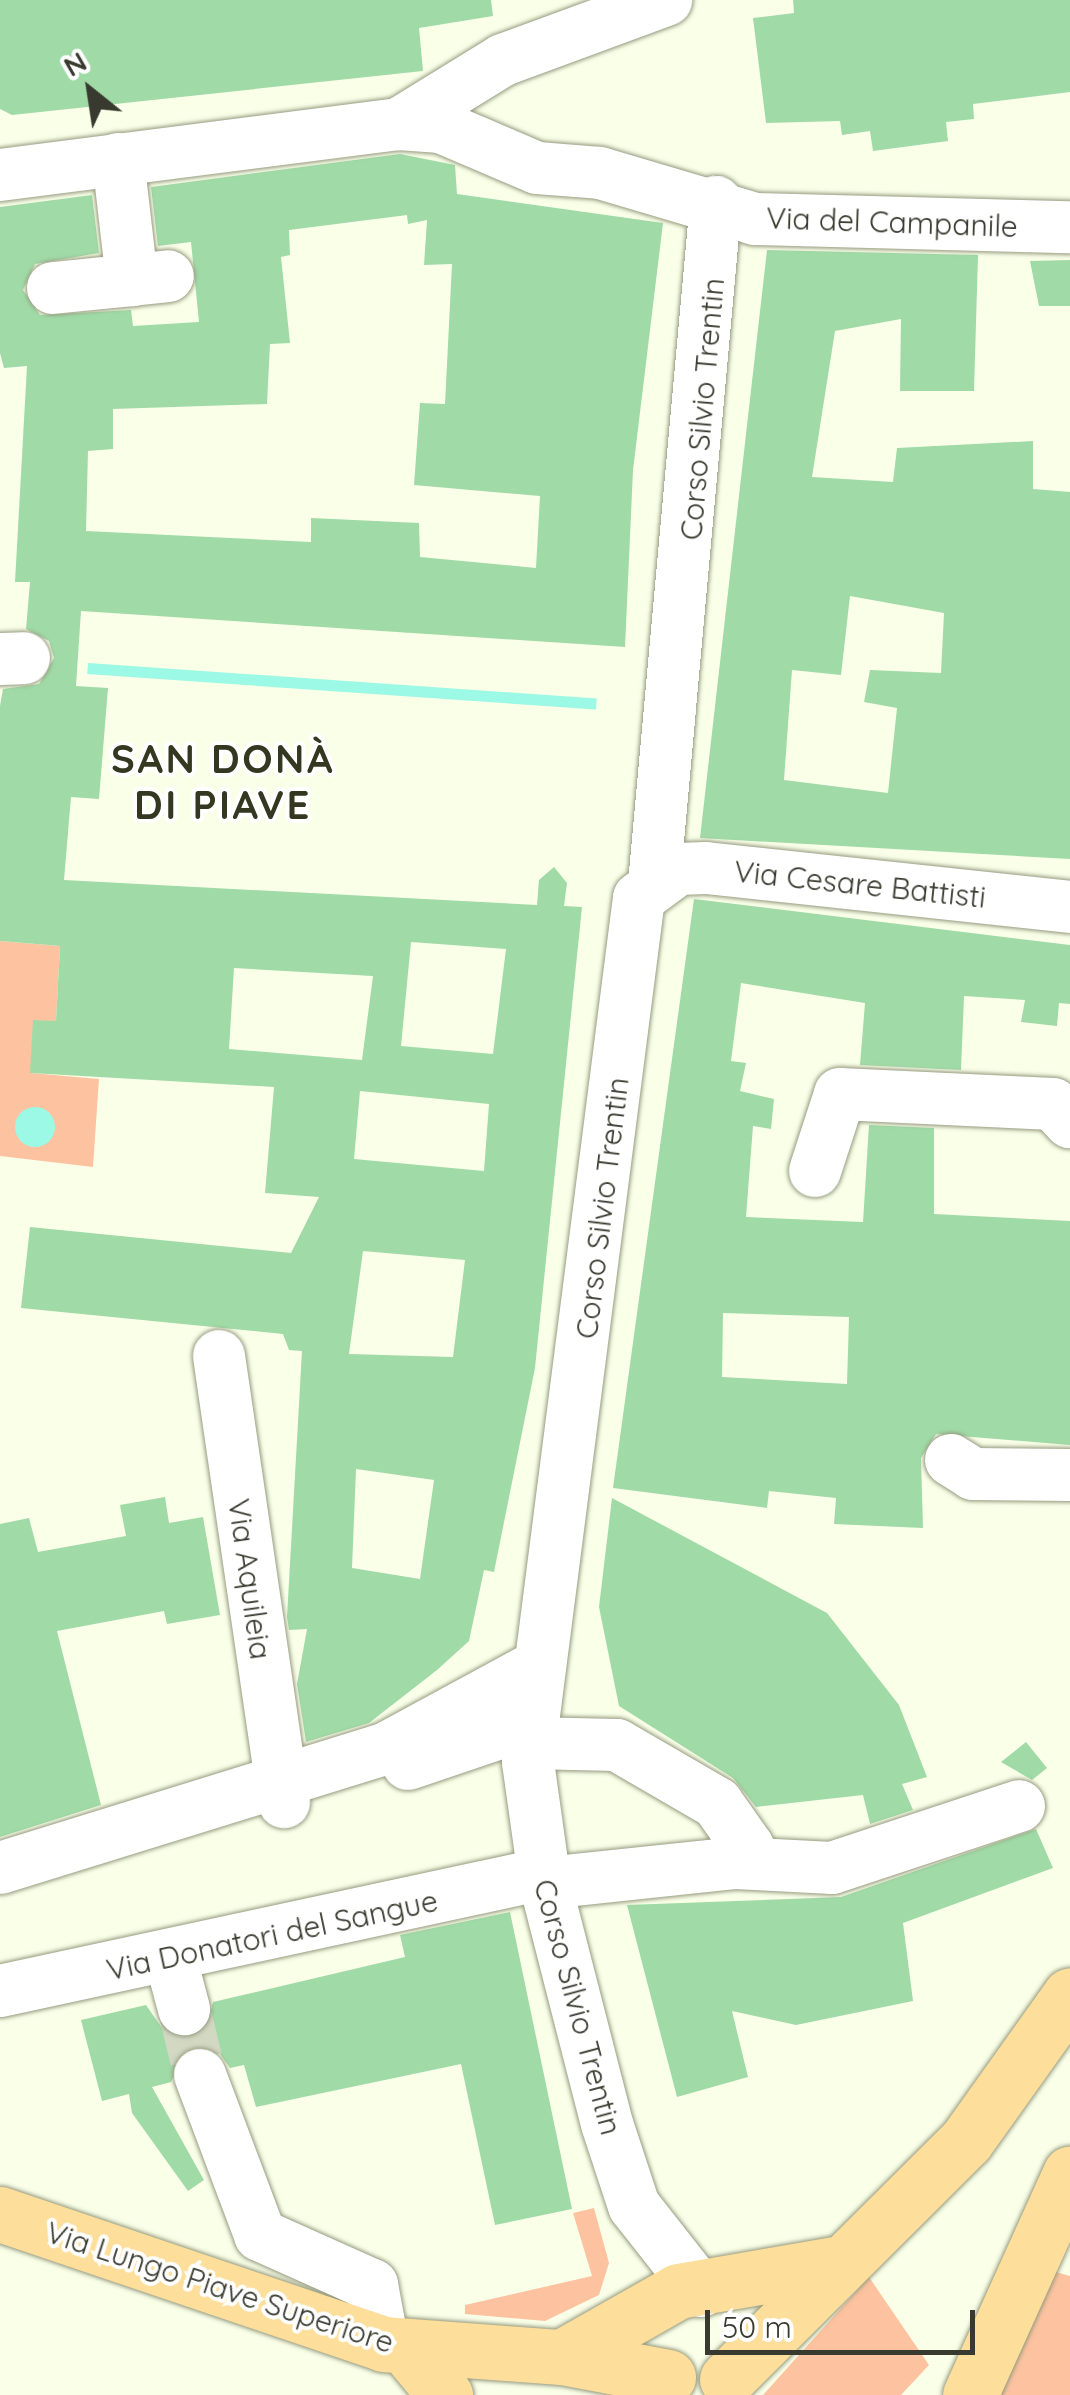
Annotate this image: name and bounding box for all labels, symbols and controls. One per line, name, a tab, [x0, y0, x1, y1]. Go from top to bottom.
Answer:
north arrow	[40, 40, 140, 140]
text: N	[57, 43, 92, 84]
street label: Via del Campanile	[766, 200, 1018, 244]
street label: Corso Silvio Trentin	[673, 276, 731, 542]
district label: SAN DONÀ DI PIAVE	[111, 734, 335, 828]
street label: Via Cesare Battisti	[732, 853, 988, 915]
street label: Corso Silvio Trentin	[568, 1075, 636, 1341]
street label: Via Aquileia	[221, 1496, 279, 1662]
street label: Corso Silvio Trentin	[527, 1875, 629, 2139]
street label: Via Donatori del Sangue	[103, 1882, 441, 1988]
street label: Via Lungo Piave Superiore	[42, 2214, 398, 2360]
scale bar	[710, 2290, 980, 2352]
text: 50 m	[722, 2308, 792, 2346]

